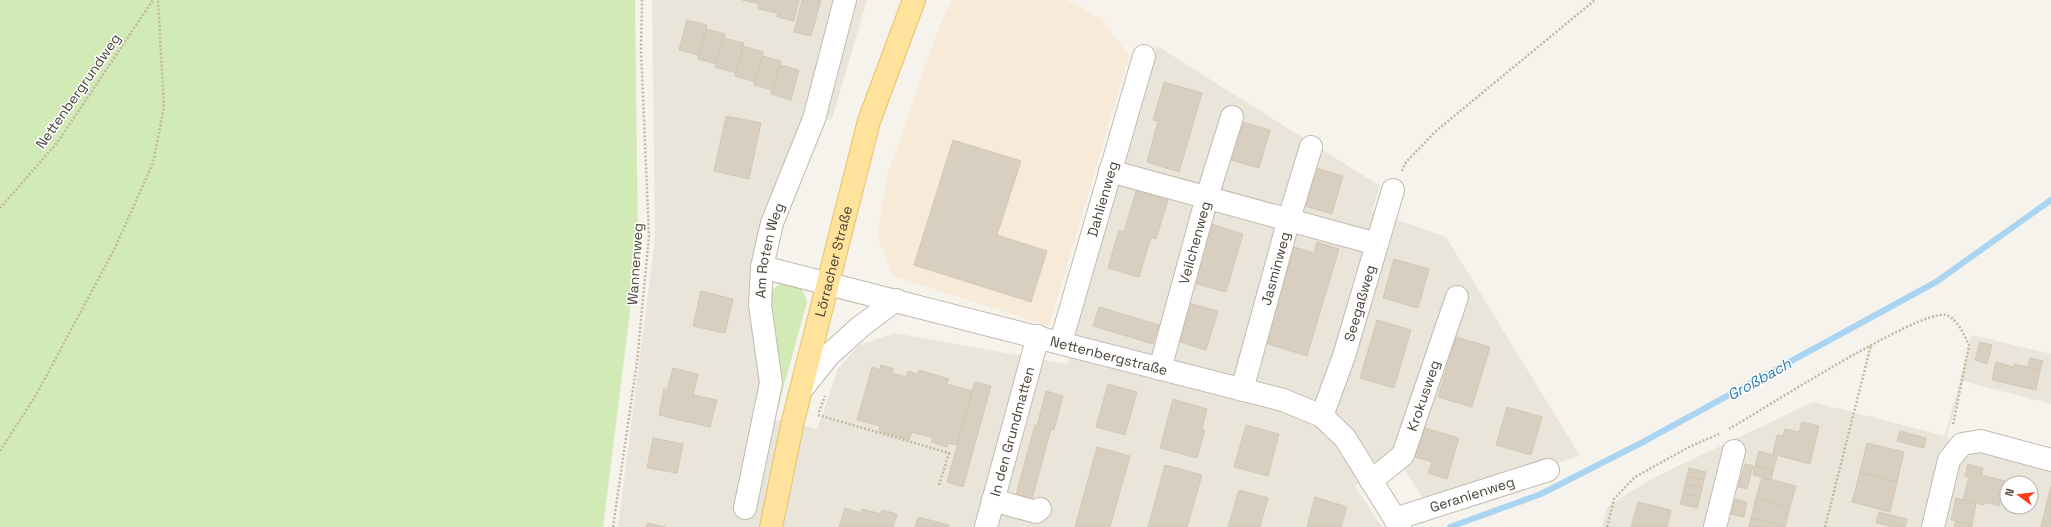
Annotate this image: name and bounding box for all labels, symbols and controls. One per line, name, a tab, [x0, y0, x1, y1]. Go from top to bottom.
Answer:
street label: Nettenbergrundweg	[31, 30, 125, 152]
street label: Dahlienweg	[1083, 159, 1122, 239]
street label: Veilchenweg	[1175, 199, 1214, 286]
street label: Am Roten Weg	[751, 200, 788, 299]
street label: Lörracher Straße	[811, 204, 856, 319]
street label: Wannenweg	[623, 222, 647, 306]
street label: Jasminweg	[1257, 230, 1294, 307]
street label: Seegaßweg	[1340, 263, 1379, 344]
street label: Nettenbergstraße	[1048, 332, 1170, 379]
water label: Großbach	[1724, 353, 1795, 404]
street label: Krokusweg	[1403, 358, 1444, 434]
street label: In den Grundmatten	[986, 365, 1038, 498]
street label: Geranienweg	[1428, 472, 1517, 516]
north arrow	[1999, 475, 2039, 515]
text: N	[2002, 487, 2017, 498]

